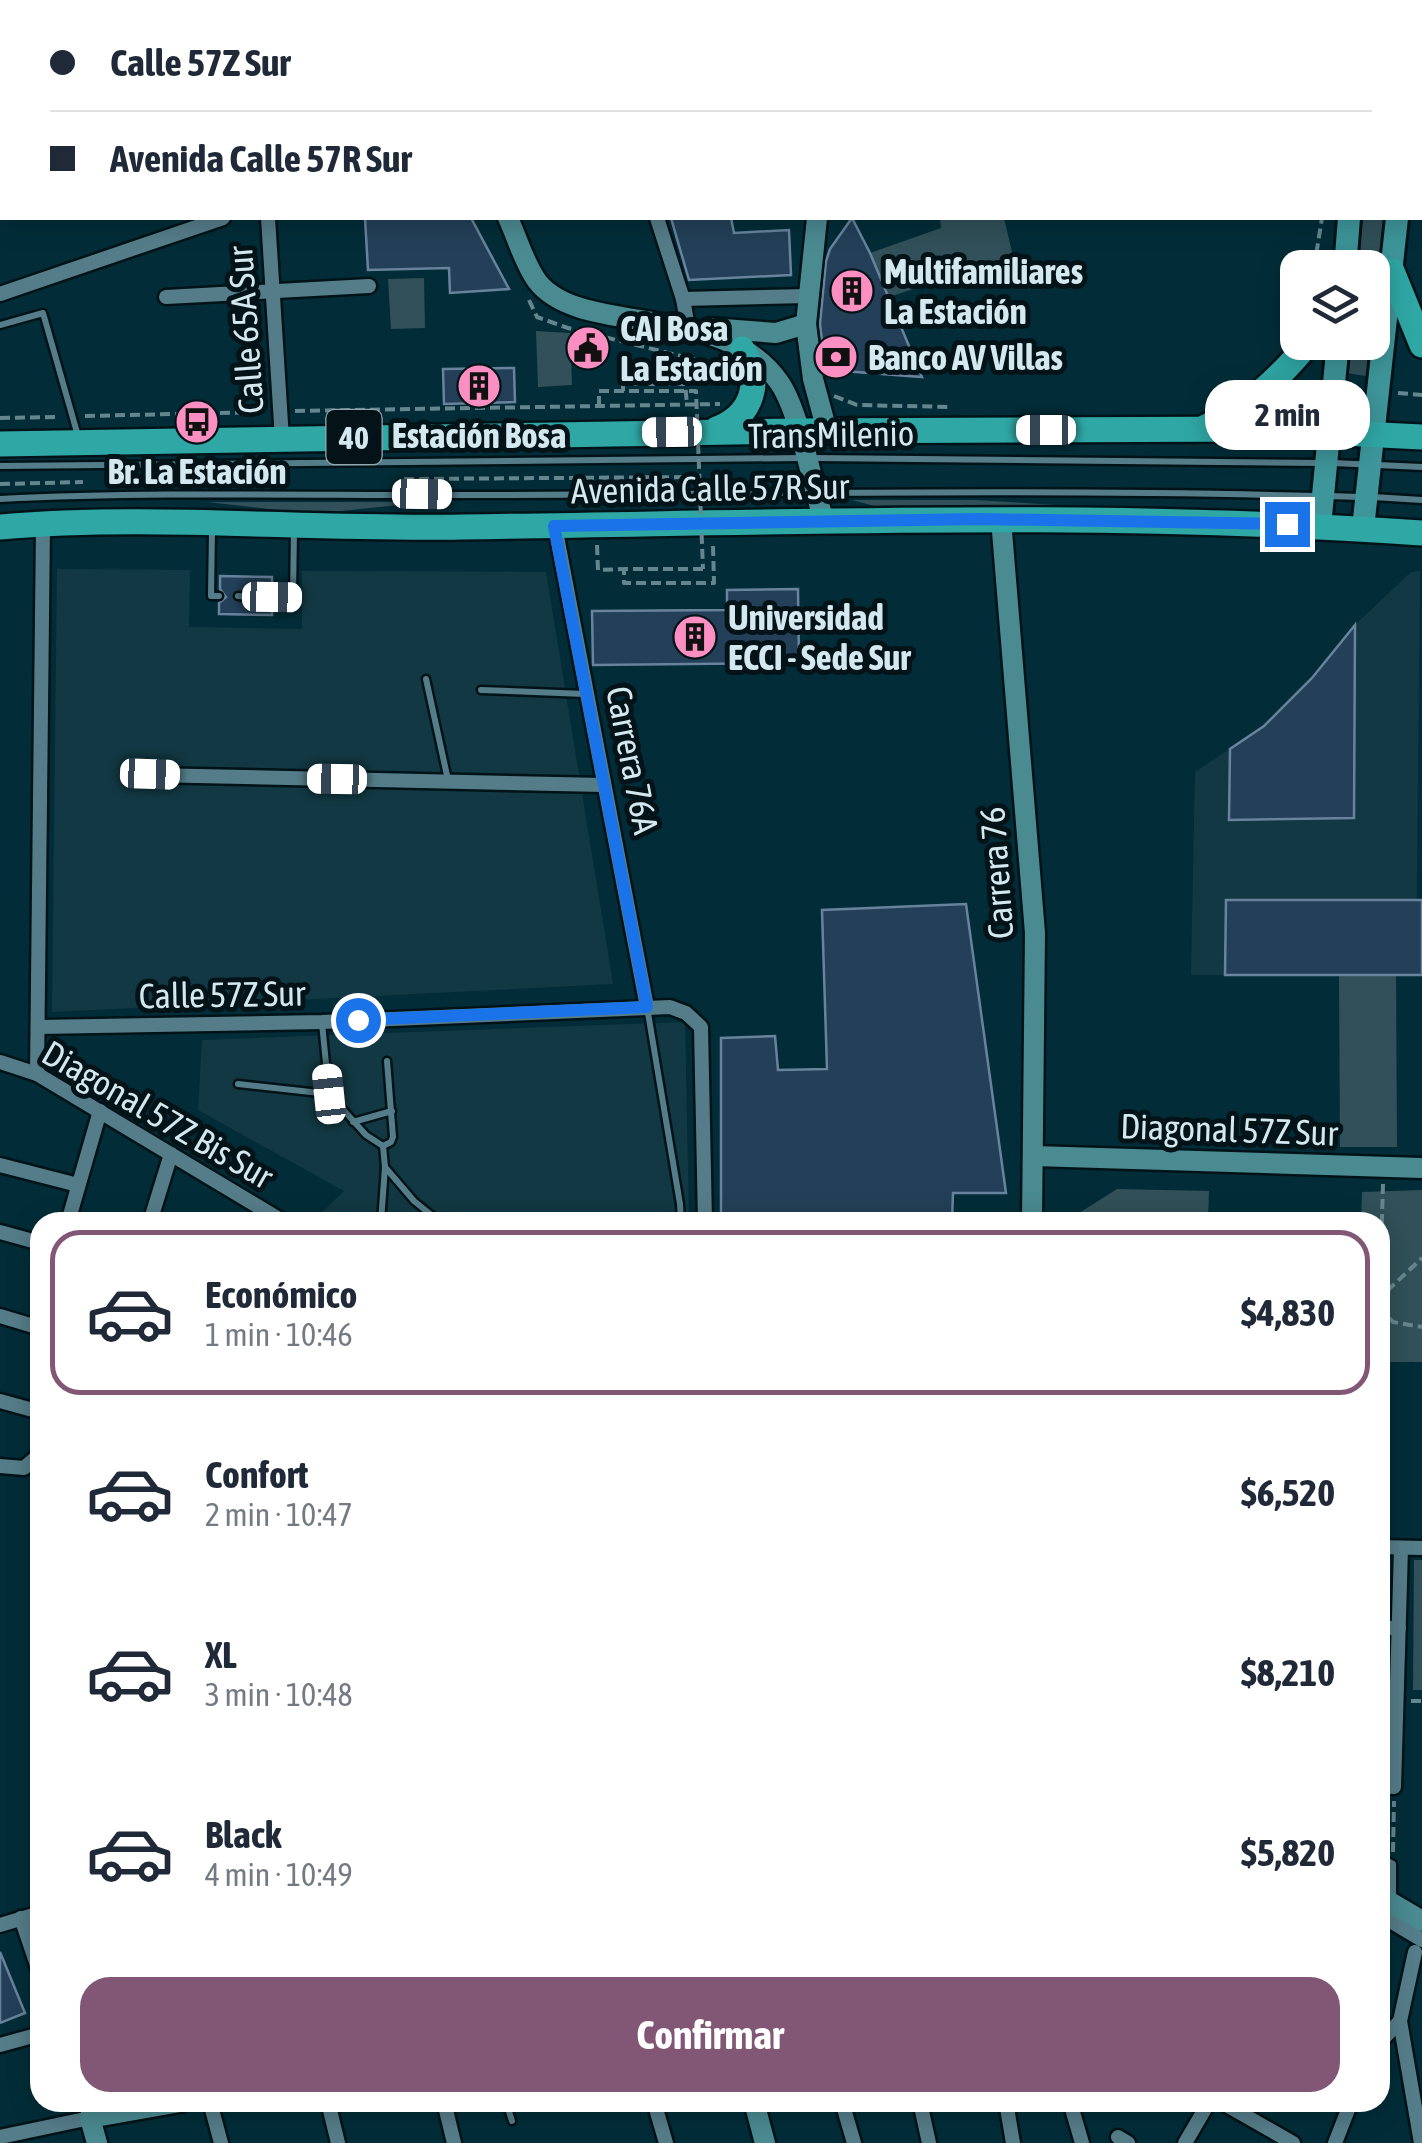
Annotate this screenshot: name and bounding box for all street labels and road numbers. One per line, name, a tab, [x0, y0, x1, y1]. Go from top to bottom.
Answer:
street label: Calle 65A Sur	[219, 244, 271, 415]
road number: 40	[326, 410, 382, 464]
street label: TransMilenio	[748, 413, 914, 455]
street label: Avenida Calle 57R Sur	[571, 466, 850, 510]
street label: Carrera 76A	[599, 683, 667, 838]
street label: Carrera 76	[971, 806, 1021, 940]
street label: Calle 57Z Sur	[139, 973, 306, 1015]
street label: Diagonal 57Z Bis Sur	[36, 1032, 281, 1196]
street label: Diagonal 57Z Sur	[1120, 1105, 1339, 1153]

